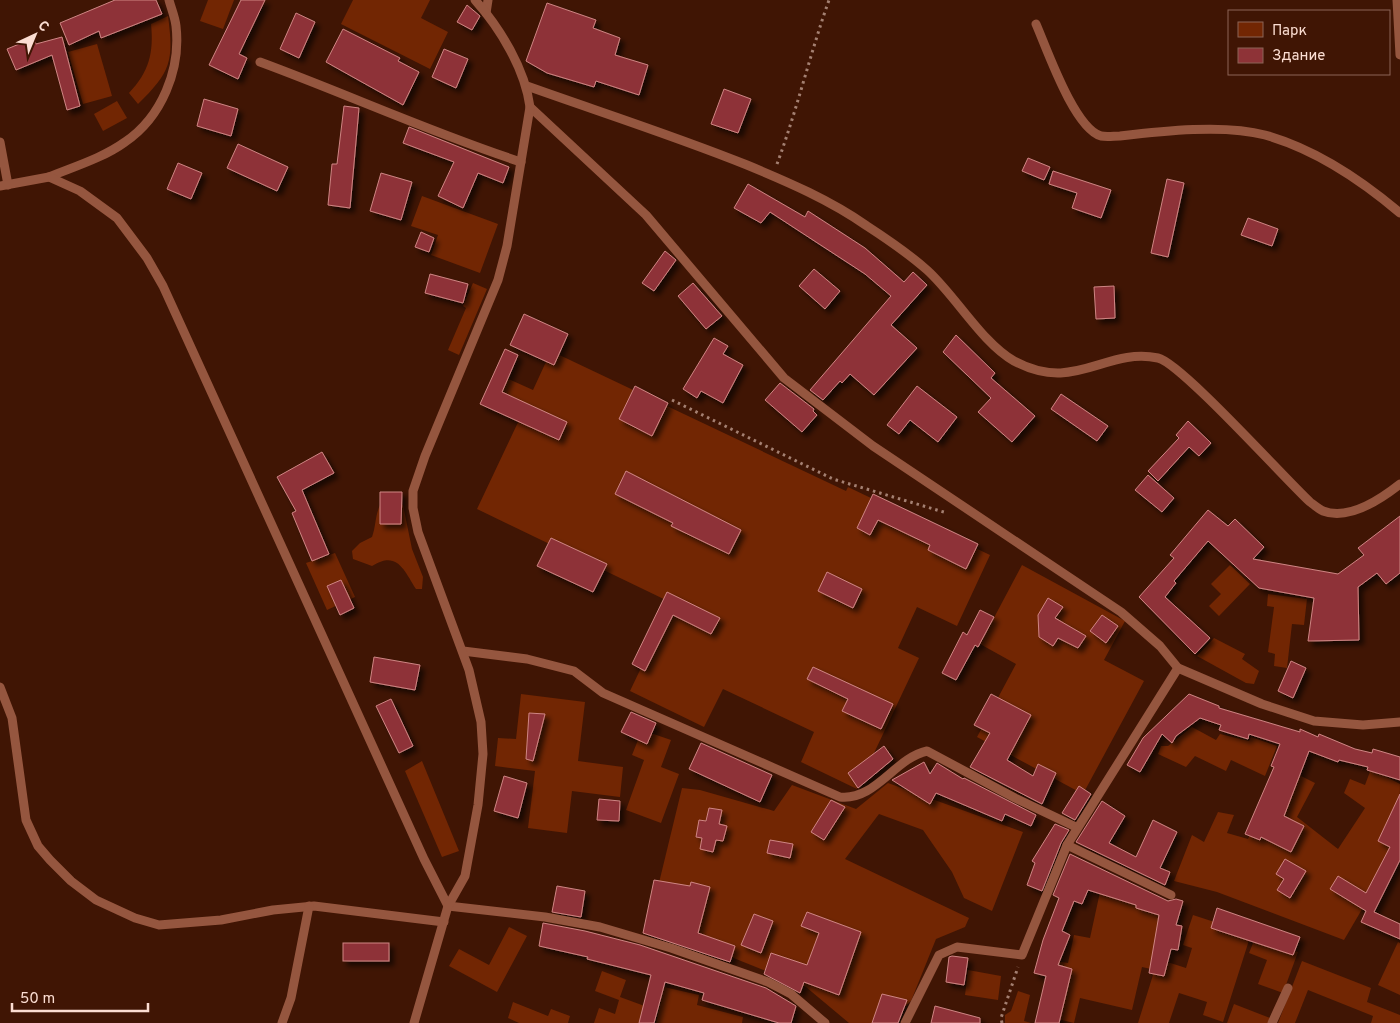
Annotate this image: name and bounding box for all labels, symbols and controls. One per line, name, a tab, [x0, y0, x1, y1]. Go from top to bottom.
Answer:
north arrow	[10, 10, 60, 60]
legend	[1228, 10, 1390, 75]
text: С	[34, 18, 52, 36]
text: Парк	[1272, 22, 1307, 41]
text: Здание	[1272, 47, 1325, 66]
scale bar	[12, 980, 149, 1012]
text: 50 m	[20, 990, 55, 1009]

